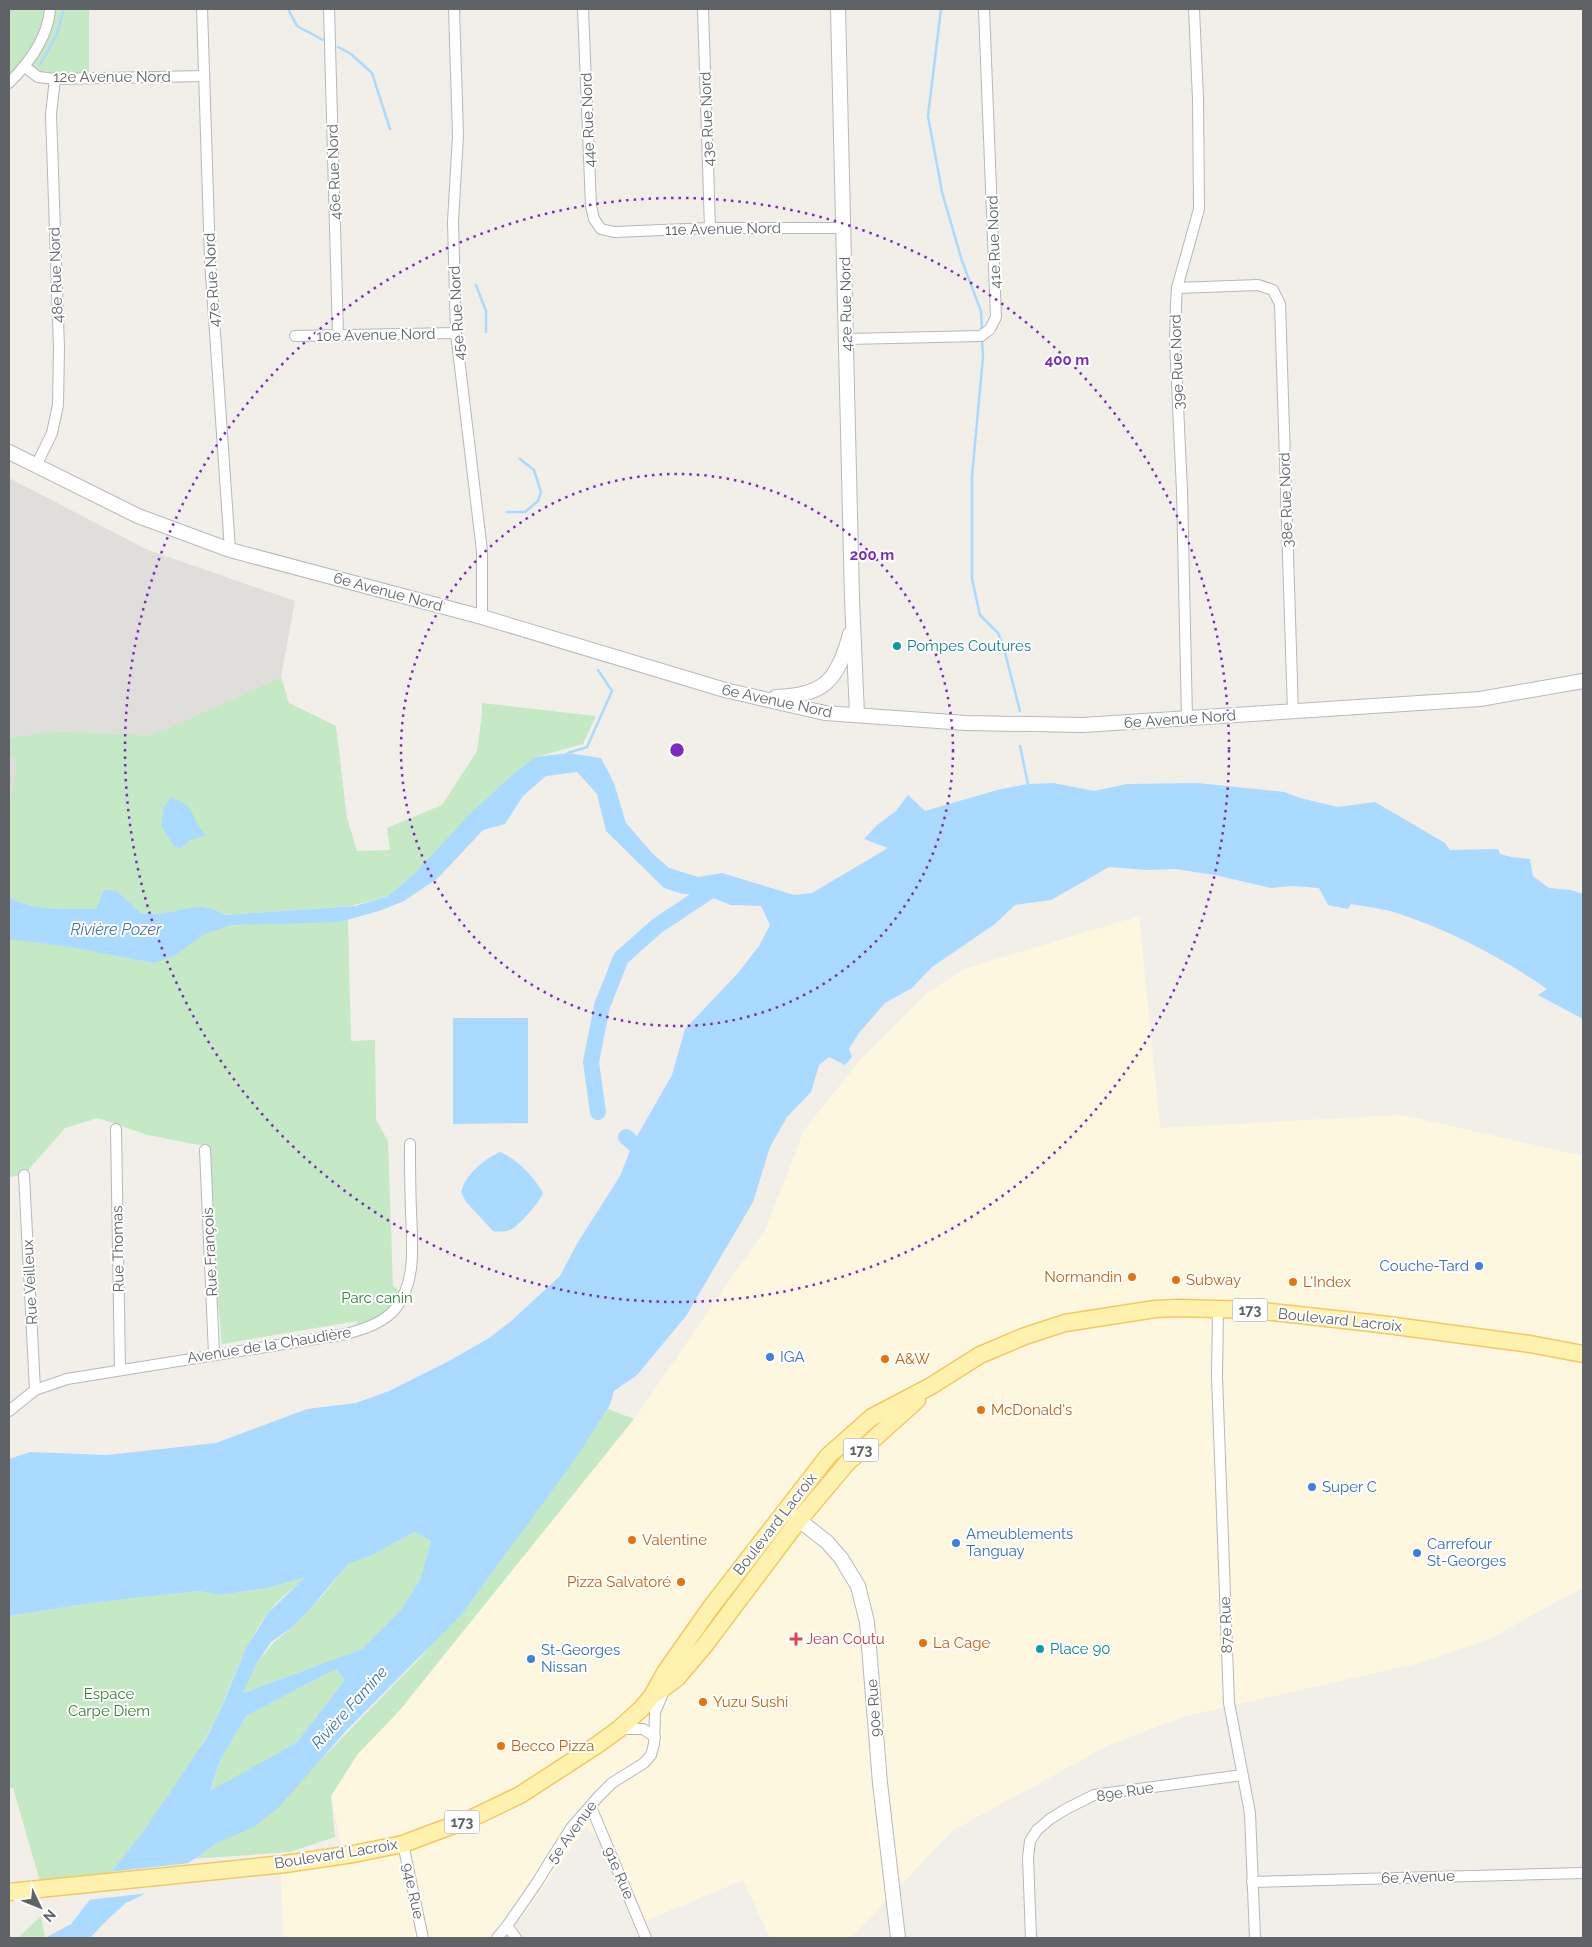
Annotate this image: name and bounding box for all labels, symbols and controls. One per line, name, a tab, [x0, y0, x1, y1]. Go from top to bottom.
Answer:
street label: 12e Avenue Nord	[53, 68, 171, 86]
street label: 43e Rue Nord	[696, 71, 718, 167]
street label: 44e Rue Nord	[577, 72, 599, 168]
street label: 46e Rue Nord	[323, 124, 345, 220]
street label: 41e Rue Nord	[983, 195, 1005, 289]
street label: 11e Avenue Nord	[665, 219, 781, 239]
street label: 48e Rue Nord	[45, 227, 67, 323]
street label: 47e Rue Nord	[201, 232, 223, 328]
street label: 42e Rue Nord	[836, 257, 856, 351]
street label: 45e Rue Nord	[446, 265, 468, 361]
street label: 39e Rue Nord	[1166, 314, 1188, 410]
street label: 10e Avenue Nord	[316, 325, 436, 345]
text: 400 m	[1045, 351, 1089, 369]
street label: 38e Rue Nord	[1275, 452, 1297, 548]
text: 200 m	[850, 546, 894, 564]
street label: 6e Avenue Nord	[331, 569, 445, 615]
place label: Pompes Coutures	[907, 637, 1031, 655]
marker: Pompes Coutures	[891, 640, 903, 652]
street label: 6e Avenue Nord	[720, 681, 834, 721]
street label: 6e Avenue Nord	[1123, 706, 1237, 732]
centre of rings	[668, 741, 686, 759]
water label: Rivière Pozer	[71, 920, 162, 939]
street label: Rue Thomas	[108, 1205, 128, 1293]
street label: Rue François	[199, 1207, 221, 1297]
street label: Rue Veilleux	[19, 1238, 41, 1325]
place label: Couche-Tard	[1380, 1257, 1469, 1275]
marker: Couche-Tard	[1473, 1260, 1485, 1272]
place label: Normandin	[1044, 1268, 1122, 1286]
marker: Normandin	[1126, 1271, 1138, 1283]
place label: Subway	[1186, 1271, 1241, 1289]
place label: L'Index	[1303, 1273, 1352, 1291]
marker: Subway	[1170, 1274, 1182, 1286]
marker: L'Index	[1287, 1276, 1299, 1288]
park label: Parc canin	[341, 1289, 413, 1307]
road number: 173	[1232, 1298, 1268, 1322]
street label: Boulevard Lacroix	[1277, 1305, 1403, 1336]
street label: Avenue de la Chaudière	[186, 1323, 353, 1367]
place label: IGA	[780, 1348, 805, 1366]
place label: A&W	[895, 1350, 930, 1368]
marker: IGA	[764, 1351, 776, 1363]
marker: A&W	[879, 1353, 891, 1365]
place label: McDonald's	[991, 1401, 1072, 1419]
marker: McDonald's	[975, 1404, 987, 1416]
road number: 173	[844, 1438, 878, 1462]
street label: Boulevard Lacroix	[730, 1469, 821, 1579]
place label: Super C	[1322, 1478, 1377, 1496]
marker: Super C	[1306, 1481, 1318, 1493]
place label: Ameublements Tanguay	[966, 1525, 1073, 1560]
place label: Valentine	[642, 1531, 707, 1549]
marker: Valentine	[626, 1534, 638, 1546]
place label: Carrefour St-Georges	[1427, 1535, 1506, 1570]
marker: Ameublements Tanguay	[950, 1537, 962, 1549]
marker: Carrefour St-Georges	[1411, 1547, 1423, 1559]
place label: Pizza Salvatoré	[567, 1573, 671, 1591]
marker: Pizza Salvatoré	[675, 1576, 687, 1588]
street label: 87e Rue	[1216, 1596, 1236, 1654]
place label: Jean Coutu	[806, 1630, 885, 1648]
marker: Jean Coutu	[790, 1633, 802, 1645]
place label: La Cage	[933, 1634, 990, 1652]
marker: La Cage	[917, 1637, 929, 1649]
place label: Place 90	[1050, 1640, 1110, 1658]
place label: St-Georges Nissan	[541, 1641, 620, 1676]
marker: Place 90	[1034, 1643, 1046, 1655]
marker: St-Georges Nissan	[525, 1653, 537, 1665]
water label: Rivière Famine	[307, 1662, 392, 1752]
street label: 90e Rue	[863, 1678, 885, 1738]
park label: Espace Carpe Diem	[68, 1685, 150, 1720]
place label: Yuzu Sushi	[713, 1693, 788, 1711]
marker: Yuzu Sushi	[697, 1696, 709, 1708]
place label: Becco Pizza	[511, 1737, 594, 1755]
marker: Becco Pizza	[495, 1740, 507, 1752]
street label: 89e Rue	[1095, 1779, 1155, 1805]
street label: 5e Avenue	[543, 1797, 601, 1867]
road number: 173	[444, 1810, 480, 1834]
street label: Boulevard Lacroix	[273, 1835, 399, 1873]
street label: 91e Rue	[600, 1844, 638, 1902]
street label: 94e Rue	[398, 1861, 428, 1921]
street label: 6e Avenue	[1381, 1867, 1455, 1887]
north arrow	[15, 1882, 65, 1932]
text: N	[40, 1907, 59, 1925]

